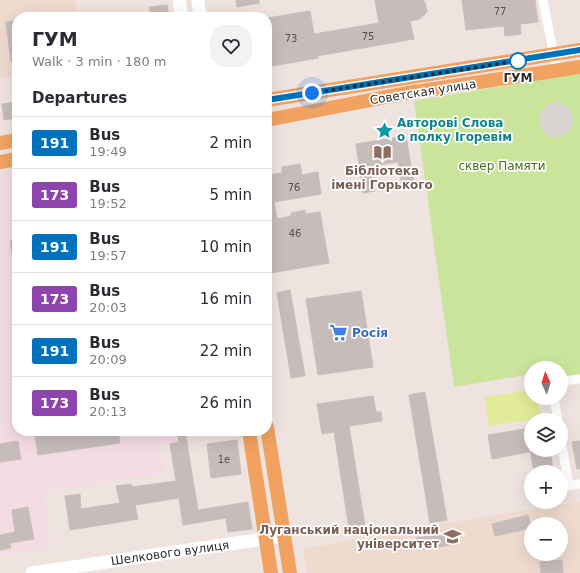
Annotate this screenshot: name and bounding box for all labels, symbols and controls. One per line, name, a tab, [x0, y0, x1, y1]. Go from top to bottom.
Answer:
house number: 77	[494, 6, 506, 17]
button: heart	[210, 25, 252, 67]
text: ГУМ	[32, 28, 78, 50]
house number: 75	[362, 31, 374, 42]
house number: 73	[285, 33, 297, 44]
marker: ГУМ	[509, 52, 527, 70]
text: Walk · 3 min · 180 m	[32, 54, 166, 69]
place label: ГУМ	[504, 71, 532, 85]
street label: Советская улица	[369, 77, 477, 107]
your location	[302, 83, 322, 103]
text: Departures	[32, 89, 127, 107]
place label: Авторові Слова о полку Ігоревім	[397, 116, 512, 144]
place icon: Авторові Слова о полку Ігоревім	[374, 120, 394, 140]
text: Bus	[89, 126, 120, 144]
text: 2 min	[209, 134, 252, 152]
text: 191	[40, 135, 69, 151]
library icon: Бібліотека імені Горького	[372, 142, 392, 162]
text: 19:49	[89, 144, 127, 159]
park label: сквер Памяти	[458, 159, 546, 173]
place label: Бібліотека імені Горького	[331, 164, 433, 192]
text: Bus	[89, 178, 120, 196]
house number: 76	[288, 182, 300, 193]
text: 5 min	[209, 186, 252, 204]
text: 173	[40, 187, 69, 203]
text: 19:52	[89, 196, 127, 211]
house number: 46	[289, 228, 301, 239]
text: Bus	[89, 230, 120, 248]
text: 10 min	[200, 238, 252, 256]
text: 191	[40, 239, 69, 255]
text: 19:57	[89, 248, 127, 263]
text: Bus	[89, 282, 120, 300]
text: 16 min	[200, 290, 252, 308]
text: 173	[40, 291, 69, 307]
text: 20:03	[89, 300, 127, 315]
supermarket icon: Росія	[329, 323, 349, 343]
place label: Росія	[352, 326, 388, 340]
text: Bus	[89, 334, 120, 352]
text: 22 min	[200, 342, 252, 360]
text: 191	[40, 343, 69, 359]
text: 20:09	[89, 352, 127, 367]
north arrow	[524, 361, 568, 405]
map controls	[524, 361, 568, 561]
text: Bus	[89, 386, 120, 404]
text: 26 min	[200, 394, 252, 412]
text: 173	[40, 395, 69, 411]
text: 20:13	[89, 404, 127, 419]
button: layers	[524, 413, 568, 457]
house number: 1е	[218, 454, 230, 465]
button: +	[524, 465, 568, 509]
button: −	[524, 517, 568, 561]
place label: Луганський національний університет	[259, 523, 439, 551]
school or university icon: Луганський національний університет	[442, 527, 462, 547]
street label: Шелкового вулиця	[110, 538, 230, 568]

